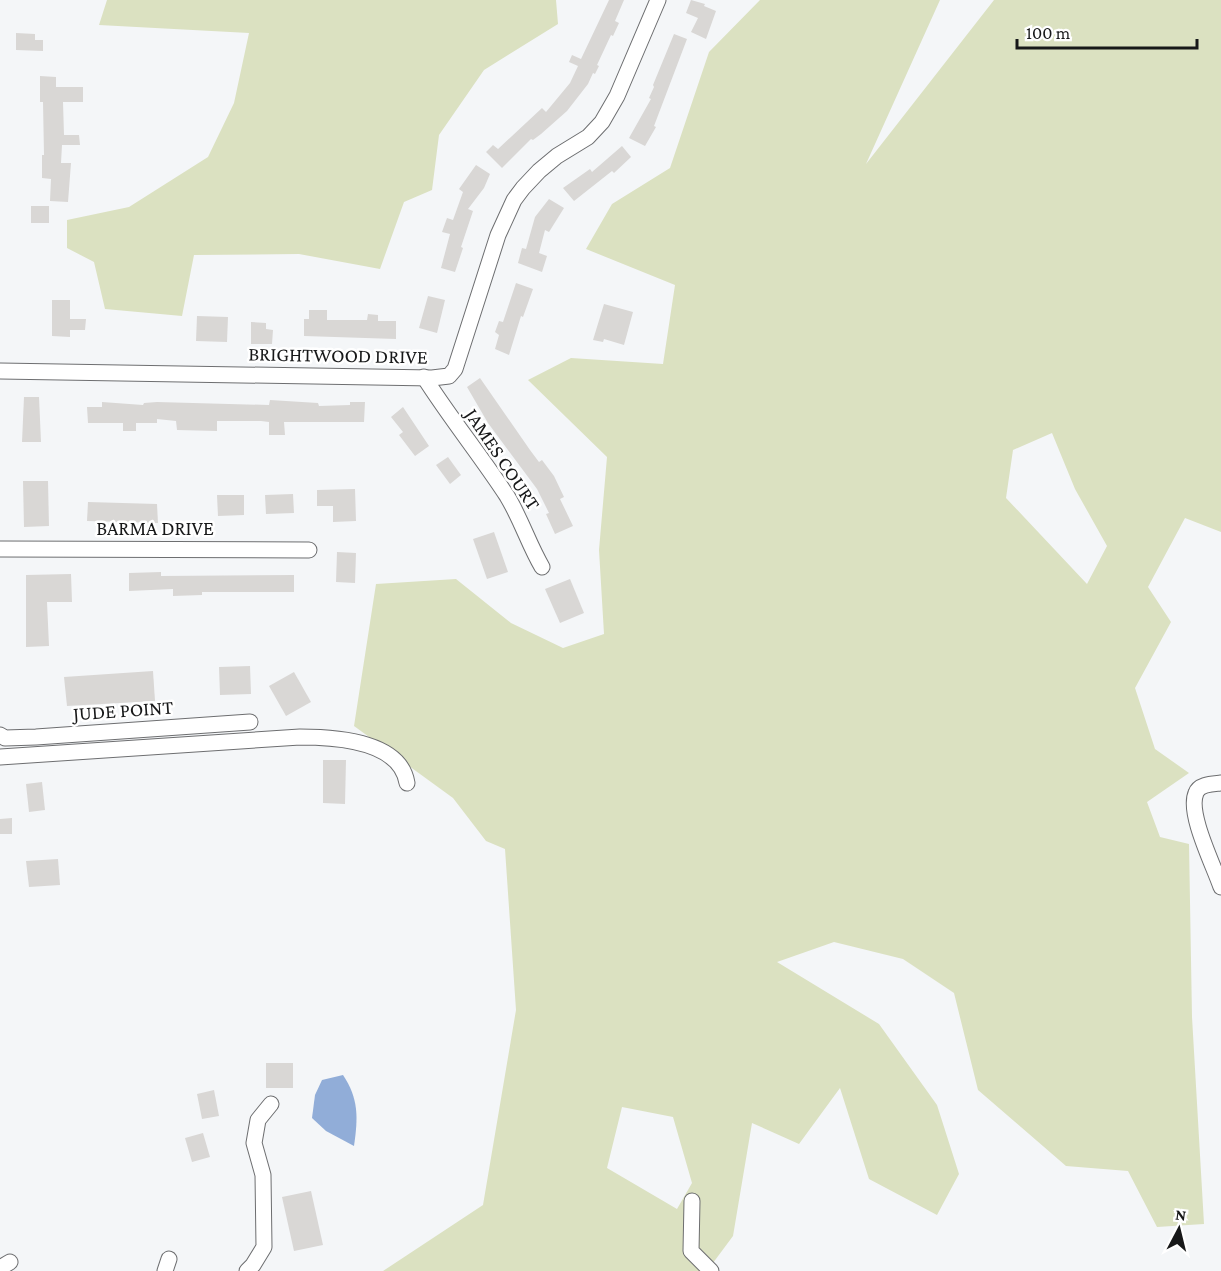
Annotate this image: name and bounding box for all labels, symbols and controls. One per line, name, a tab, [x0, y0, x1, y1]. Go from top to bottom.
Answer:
scale bar	[1017, 12, 1197, 50]
text: 100 m	[1026, 23, 1071, 43]
street label: BRIGHTWOOD DRIVE	[248, 342, 428, 368]
street label: JAMES COURT	[459, 403, 545, 514]
street label: BARMA DRIVE	[96, 517, 214, 539]
street label: JUDE POINT	[70, 696, 174, 726]
north arrow	[1149, 1199, 1209, 1259]
text: N	[1174, 1206, 1187, 1224]

